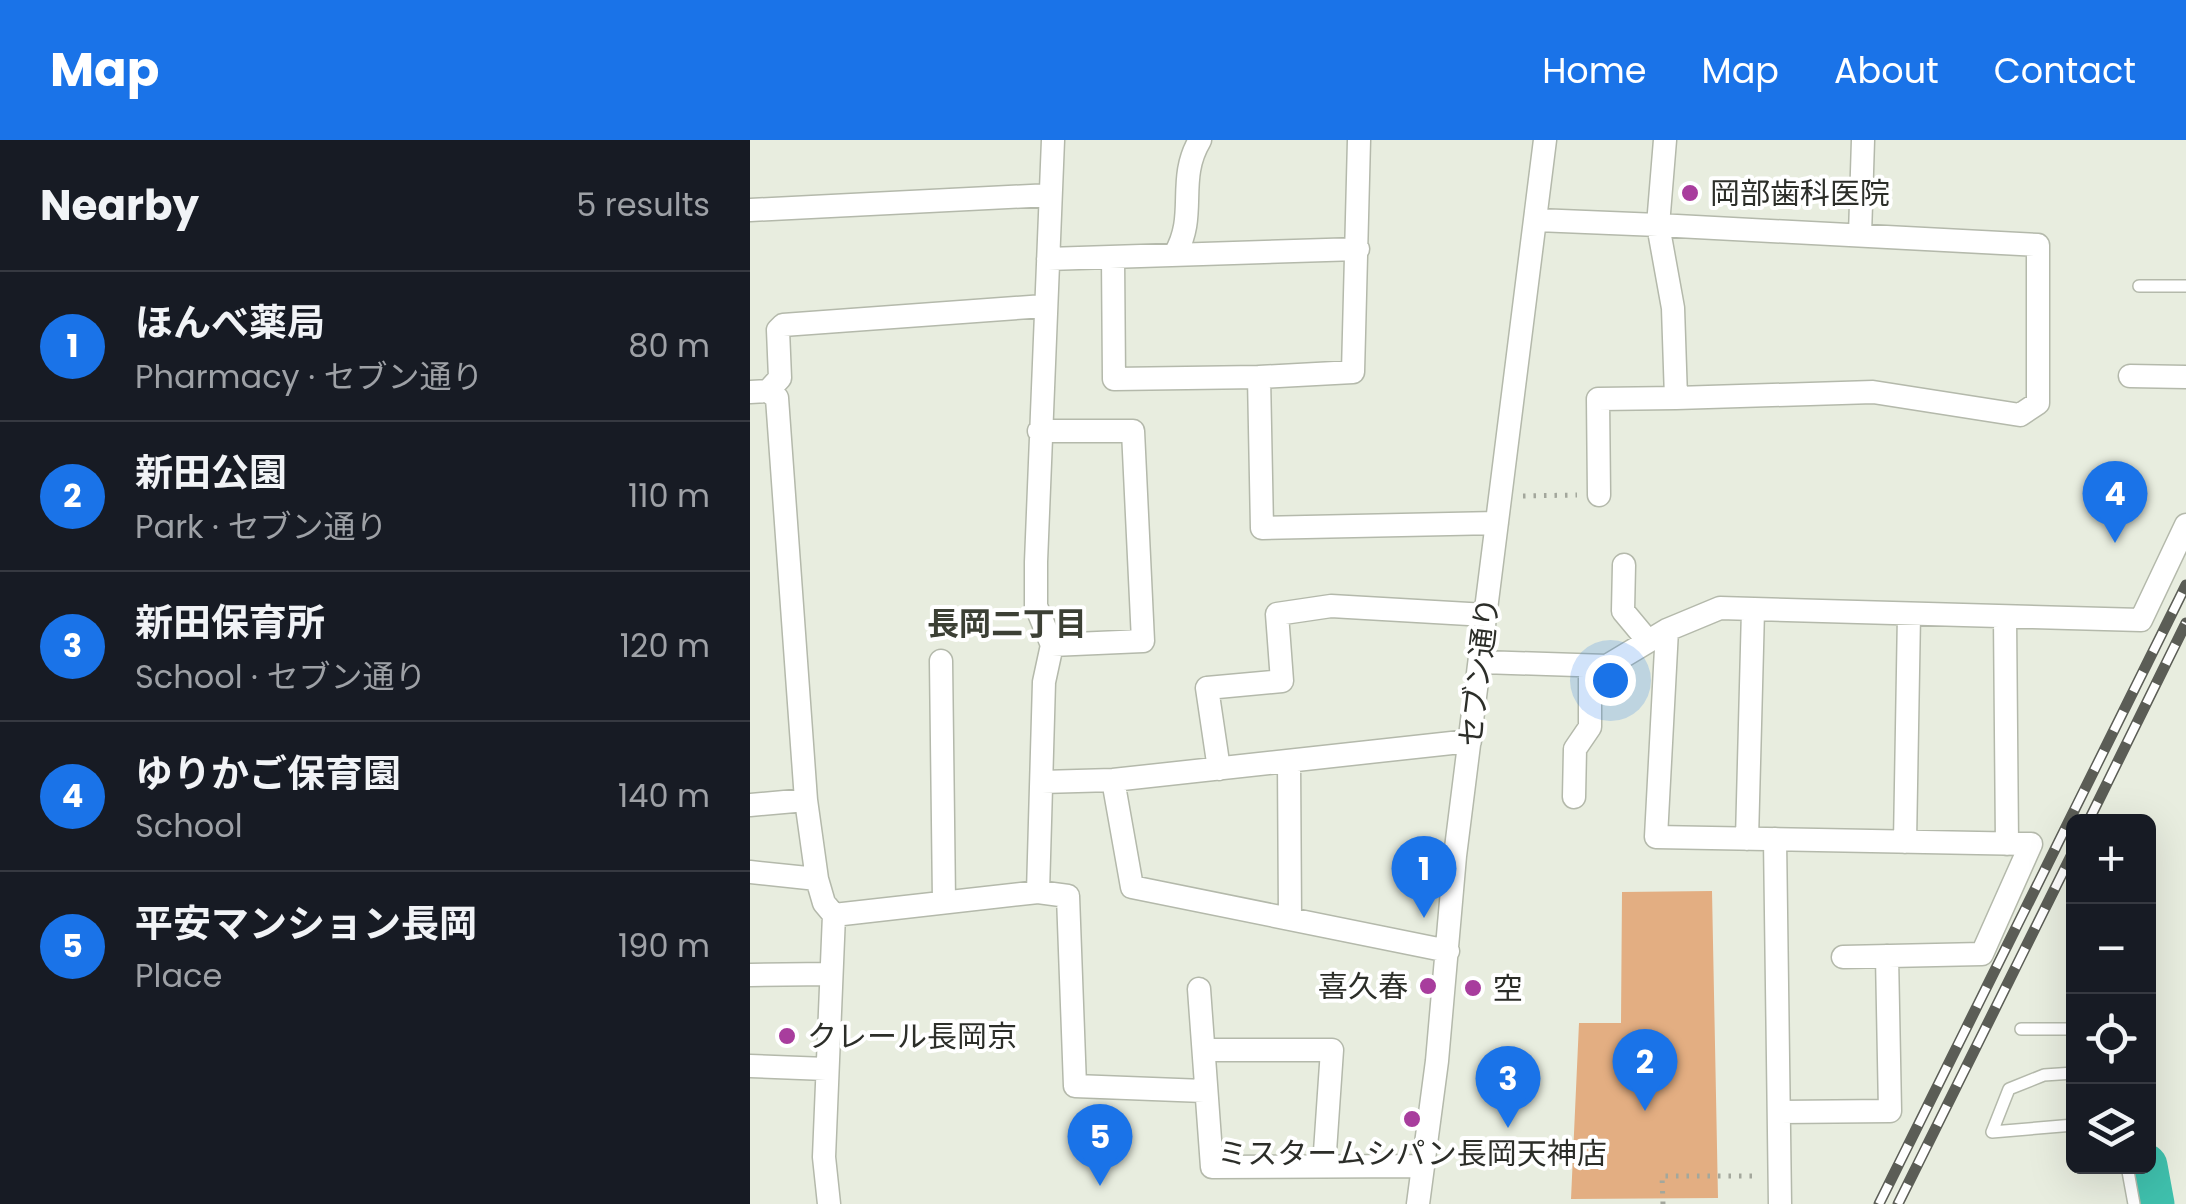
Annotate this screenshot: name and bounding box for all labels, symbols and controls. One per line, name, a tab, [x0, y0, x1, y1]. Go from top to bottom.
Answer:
text: Map	[50, 36, 159, 103]
text: Home	[1542, 46, 1647, 95]
text: Map	[1702, 46, 1779, 95]
text: About	[1834, 46, 1939, 95]
text: Contact	[1994, 46, 2136, 95]
place label: 岡部歯科医院	[1710, 172, 1890, 215]
text: Nearby	[40, 176, 199, 235]
text: 5 results	[576, 182, 710, 227]
marker: 岡部歯科医院	[1679, 182, 1701, 204]
text: ほんべ薬局	[135, 296, 325, 349]
text: 1	[66, 323, 79, 368]
text: 80 m	[628, 323, 710, 368]
text: Pharmacy · セブン通り	[135, 354, 483, 399]
text: 新田公園	[135, 446, 287, 499]
pin: 4	[2082, 460, 2148, 543]
text: 2	[63, 473, 82, 518]
text: 110 m	[628, 473, 710, 518]
text: Park · セブン通り	[135, 504, 387, 549]
street label: セブン通り	[1449, 595, 1509, 749]
text: 新田保育所	[135, 596, 325, 649]
district label: 長岡二丁目	[927, 601, 1087, 646]
text: 3	[63, 623, 82, 668]
text: 120 m	[620, 623, 710, 668]
text: School · セブン通り	[135, 654, 426, 699]
your location	[1585, 655, 1636, 706]
text: ゆりかご保育園	[135, 747, 401, 800]
text: 4	[62, 773, 83, 818]
text: 140 m	[618, 773, 710, 818]
text: School	[135, 803, 243, 848]
map controls	[2066, 814, 2156, 1174]
button: +	[2066, 814, 2156, 904]
pin: 1	[1392, 836, 1456, 918]
text: 平安マンション長岡	[135, 897, 477, 950]
button: −	[2066, 904, 2156, 994]
text: 5	[62, 923, 83, 968]
text: 190 m	[618, 923, 710, 968]
text: Place	[135, 953, 222, 998]
place label: 喜久春	[1318, 965, 1408, 1008]
place label: 空	[1493, 967, 1523, 1010]
marker: 喜久春	[1417, 975, 1439, 997]
marker: 空	[1462, 977, 1484, 999]
button: locate	[2066, 994, 2156, 1084]
place label: クレール長岡京	[807, 1015, 1017, 1058]
marker: クレール長岡京	[776, 1025, 798, 1047]
pin: 2	[1612, 1028, 1678, 1111]
pin: 3	[1476, 1046, 1540, 1128]
button: layers	[2066, 1084, 2156, 1174]
pin: 5	[1068, 1104, 1132, 1186]
marker: ミスタームシパン長岡天神店	[1401, 1108, 1423, 1130]
place label: ミスタームシパン長岡天神店	[1217, 1132, 1607, 1175]

